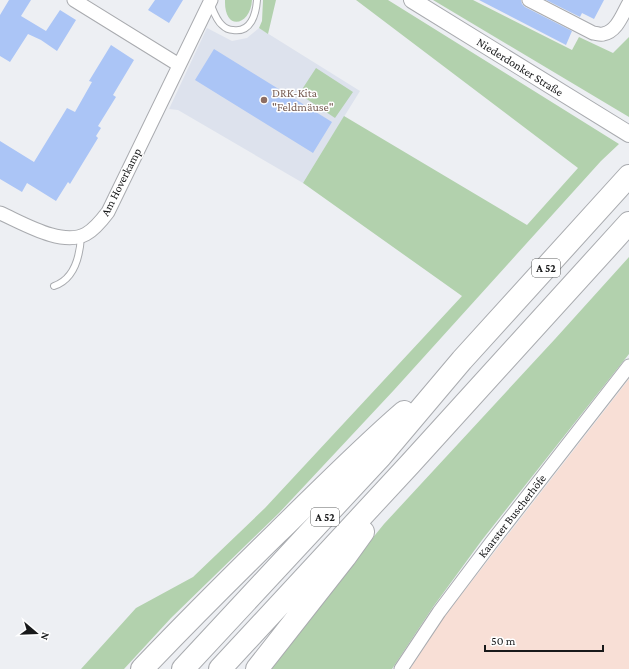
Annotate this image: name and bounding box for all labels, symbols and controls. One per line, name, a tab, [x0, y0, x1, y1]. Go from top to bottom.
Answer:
street label: Niederdonker Straße	[474, 35, 566, 99]
place label: DRK-Kita "Feldmäuse"	[272, 86, 334, 114]
marker: DRK-Kita "Feldmäuse"	[259, 95, 269, 105]
street label: Am Hoverkamp	[98, 146, 144, 218]
road number: A 52	[532, 259, 560, 277]
street label: Kaarster Buscherhöfe	[475, 471, 549, 561]
road number: A 52	[311, 508, 339, 526]
north arrow	[16, 613, 56, 653]
scale bar	[485, 627, 603, 653]
text: N	[38, 631, 52, 642]
text: 50 m	[491, 634, 516, 648]

